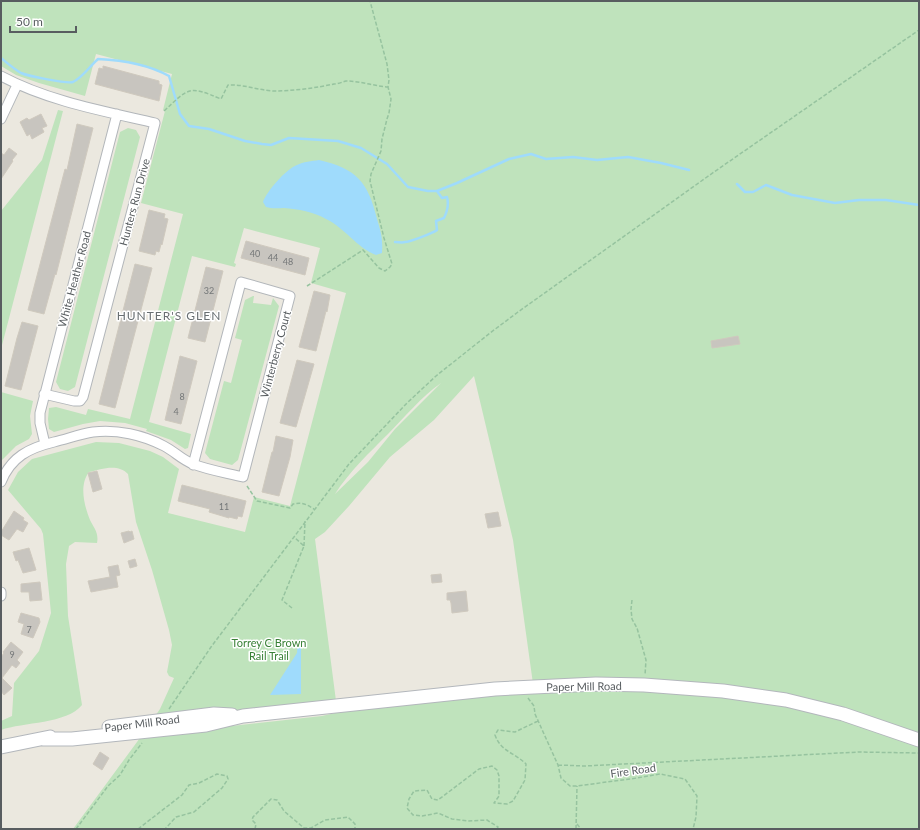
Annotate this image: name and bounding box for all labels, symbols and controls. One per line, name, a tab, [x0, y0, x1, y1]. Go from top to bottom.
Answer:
scale bar	[10, 8, 76, 34]
text: 50 m	[16, 14, 43, 29]
street label: Hunters Run Drive	[116, 157, 152, 247]
street label: White Heather Road	[55, 230, 93, 328]
house number: 40	[250, 248, 260, 259]
house number: 44	[268, 252, 278, 263]
house number: 48	[283, 256, 293, 267]
house number: 32	[204, 285, 214, 296]
district label: HUNTER'S GLEN	[117, 308, 221, 323]
street label: Winterberry Court	[257, 309, 293, 399]
house number: 8	[179, 391, 185, 402]
house number: 4	[173, 406, 179, 417]
house number: 11	[219, 501, 229, 512]
house number: 7	[26, 624, 32, 635]
park label: Torrey C Brown Rail Trail	[232, 636, 306, 662]
house number: 9	[9, 649, 15, 660]
street label: Paper Mill Road	[546, 679, 622, 693]
street label: Paper Mill Road	[104, 712, 180, 734]
street label: Fire Road	[609, 760, 657, 780]

